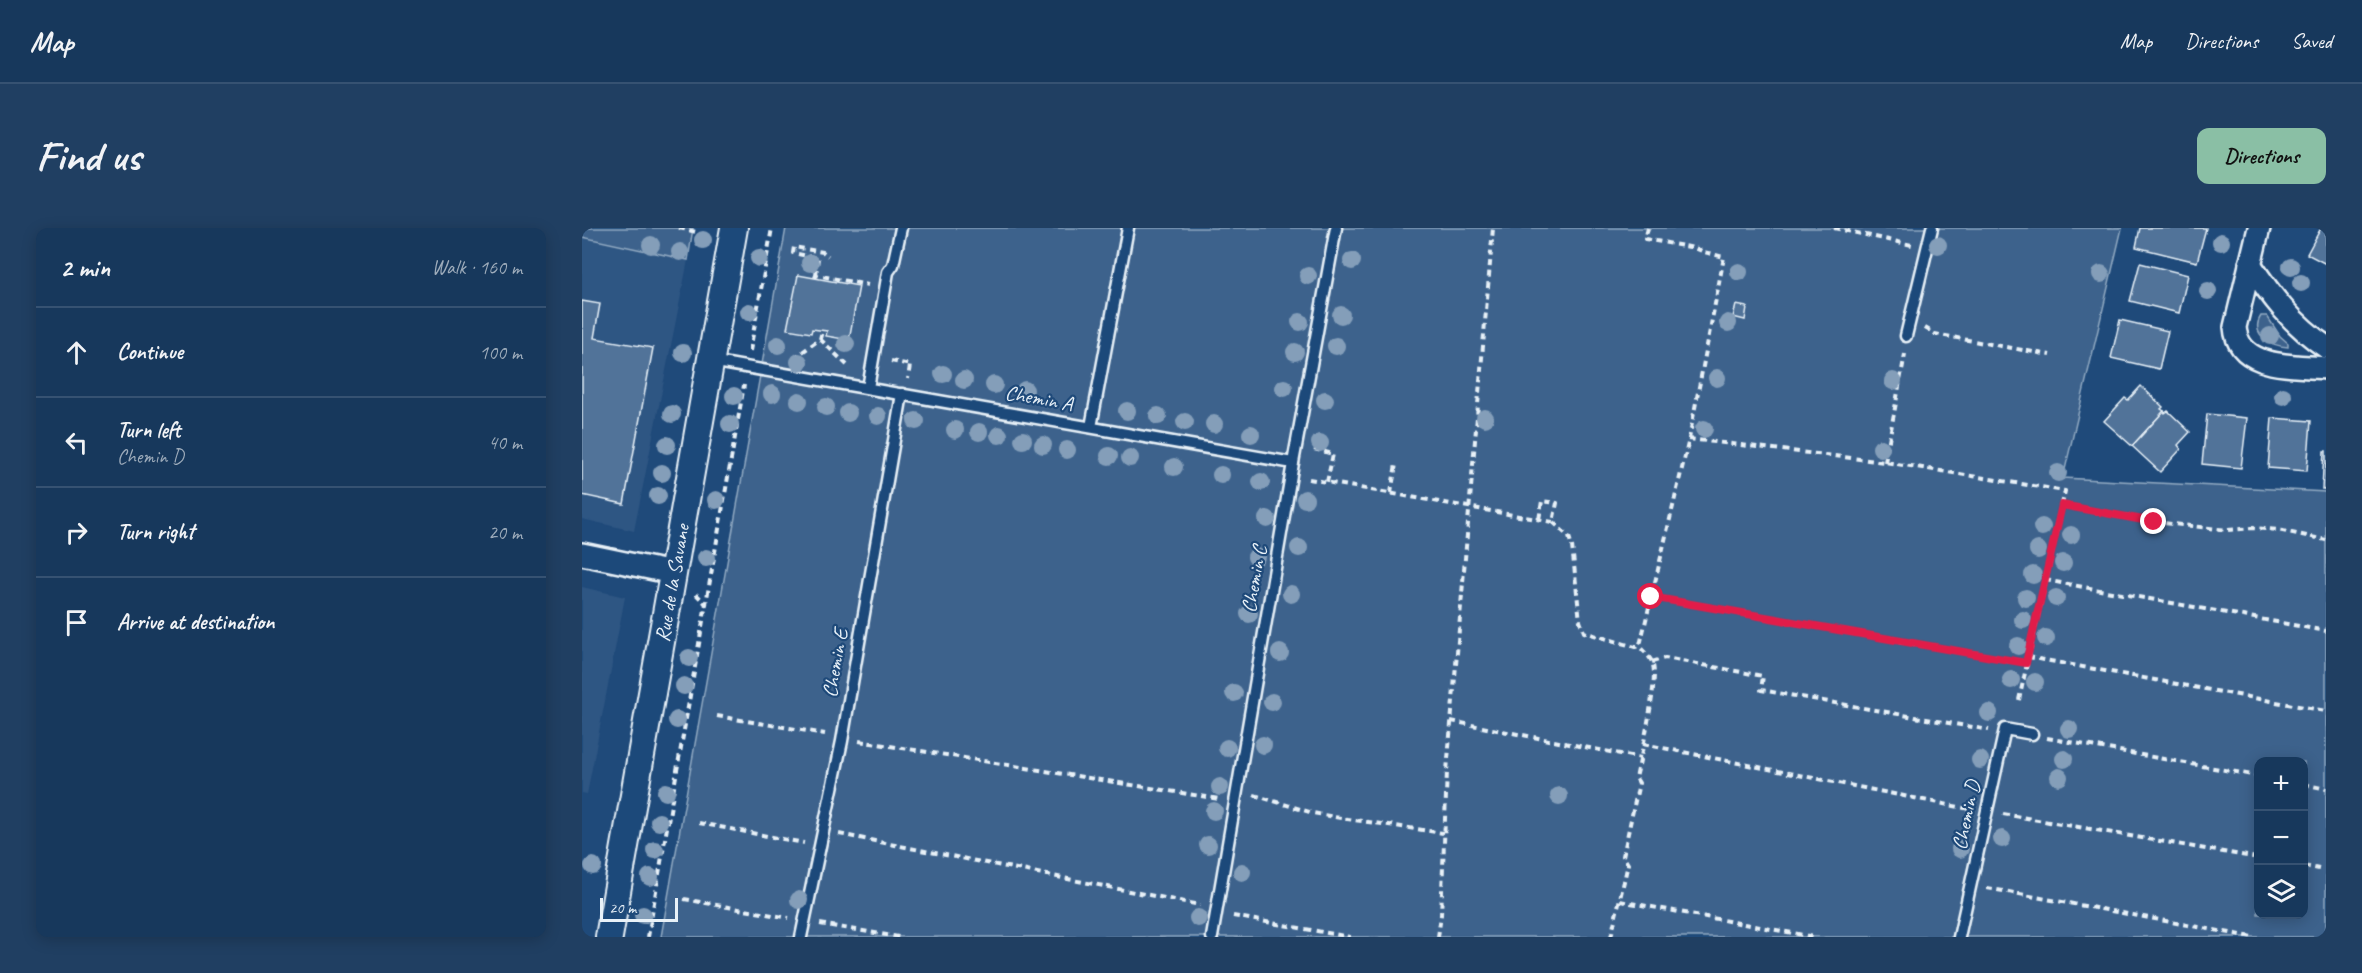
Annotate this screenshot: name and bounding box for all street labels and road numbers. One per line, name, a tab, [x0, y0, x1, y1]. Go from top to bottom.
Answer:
street label: Chemin A	[1003, 379, 1076, 417]
street label: Rue de la Savane	[649, 520, 695, 644]
street label: Chemin C	[1235, 541, 1273, 615]
street label: Chemin E	[816, 624, 854, 699]
street label: Chemin D	[1946, 776, 1986, 852]

